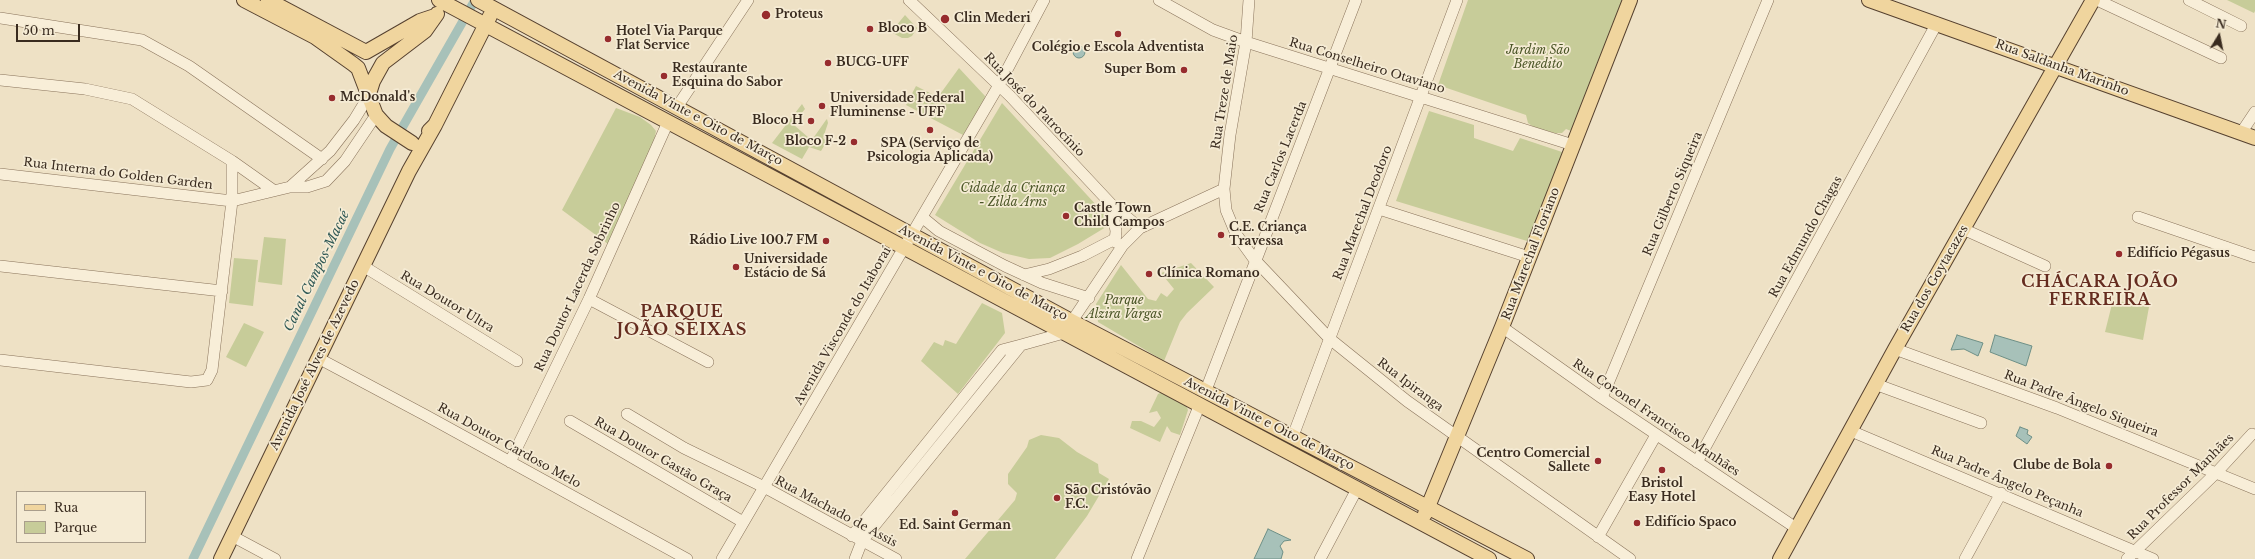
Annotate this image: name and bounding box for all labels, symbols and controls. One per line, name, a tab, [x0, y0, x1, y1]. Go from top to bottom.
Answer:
place label: Proteus	[775, 8, 823, 22]
marker: Proteus	[760, 9, 772, 21]
place label: Clin Mederi	[954, 12, 1031, 26]
marker: Clin Mederi	[939, 13, 951, 25]
scale bar	[18, 16, 82, 42]
north arrow	[2199, 16, 2239, 56]
text: N	[2215, 16, 2227, 32]
place label: Bloco B	[878, 22, 927, 36]
text: 50 m	[23, 23, 55, 38]
marker: Bloco B	[865, 24, 875, 34]
place label: Hotel Via Parque Flat Service	[616, 25, 723, 53]
marker: Colégio e Escola Adventista	[1113, 29, 1123, 39]
marker: Hotel Via Parque Flat Service	[603, 34, 613, 44]
street label: Rua Treze de Maio	[1209, 34, 1241, 150]
street label: Rua Conselheiro Otaviano	[1287, 35, 1447, 97]
street label: Rua Saldanha Marinho	[1993, 37, 2131, 99]
place label: Colégio e Escola Adventista	[1032, 41, 1204, 55]
park label: Jardim São Benedito	[1506, 44, 1570, 72]
street label: Rua José do Patrocínio	[981, 50, 1087, 160]
place label: BUCG-UFF	[836, 56, 909, 70]
marker: BUCG-UFF	[823, 58, 833, 68]
place label: Restaurante Esquina do Sabor	[672, 62, 783, 90]
place label: Super Bom	[1104, 63, 1176, 77]
marker: Super Bom	[1179, 65, 1189, 75]
street label: Avenida Vinte e Oito de Março	[611, 67, 785, 169]
marker: Restaurante Esquina do Sabor	[659, 71, 669, 81]
place label: McDonald's	[340, 91, 415, 105]
place label: Universidade Federal Fluminense - UFF	[830, 92, 964, 120]
marker: McDonald's	[327, 93, 337, 103]
street label: Rua Carlos Lacerda	[1252, 99, 1310, 215]
marker: Universidade Federal Fluminense - UFF	[817, 101, 827, 111]
place label: Bloco H	[752, 114, 803, 128]
marker: Bloco H	[806, 116, 816, 126]
marker: SPA (Serviço de Psicologia Aplicada)	[925, 125, 935, 135]
street label: Rua Gilberto Siqueira	[1640, 130, 1706, 258]
place label: Bloco F-2	[785, 135, 846, 149]
marker: Bloco F-2	[849, 137, 859, 147]
place label: SPA (Serviço de Psicologia Aplicada)	[867, 137, 993, 165]
street label: Rua Marechal Deodoro	[1331, 144, 1395, 282]
street label: Rua Interna do Golden Garden	[23, 155, 213, 193]
street label: Rua Edmundo Chagas	[1767, 174, 1845, 300]
park label: Cidade da Criança - Zilda Arns	[960, 182, 1066, 210]
street label: Rua Marechal Floriano	[1499, 186, 1563, 322]
street label: Rua Doutor Lacerda Sobrinho	[532, 200, 624, 374]
place label: Castle Town Child Campos	[1074, 202, 1164, 230]
water label: Canal Campos-Macaé	[281, 208, 353, 334]
marker: Castle Town Child Campos	[1061, 211, 1071, 221]
place label: C.E. Criança Travessa	[1229, 221, 1307, 249]
street label: Avenida Vinte e Oito de Março	[896, 222, 1070, 324]
street label: Rua dos Goytacazes	[1898, 223, 1972, 335]
marker: C.E. Criança Travessa	[1216, 230, 1226, 240]
place label: Rádio Live 100.7 FM	[689, 234, 818, 248]
marker: Rádio Live 100.7 FM	[821, 236, 831, 246]
street label: Avenida Visconde do Itaboraí	[792, 244, 894, 408]
place label: Edifício Pégasus	[2127, 247, 2230, 261]
marker: Edifício Pégasus	[2114, 249, 2124, 259]
place label: Universidade Estácio de Sá	[744, 253, 828, 281]
marker: Universidade Estácio de Sá	[731, 262, 741, 272]
place label: Clínica Romano	[1157, 267, 1260, 281]
street label: Rua Doutor Ultra	[398, 268, 496, 336]
marker: Clínica Romano	[1144, 269, 1154, 279]
district label: CHÁCARA JOÃO FERREIRA	[2021, 272, 2179, 310]
street label: Avenida José Alves de Azevedo	[267, 277, 363, 453]
park label: Parque Alzira Vargas	[1086, 294, 1162, 322]
district label: PARQUE JOÃO SEIXAS	[617, 302, 747, 340]
street label: Rua Ipiranga	[1374, 355, 1446, 415]
street label: Rua Coronel Francisco Manhães	[1570, 357, 1742, 479]
street label: Rua Padre Ângelo Siqueira	[2002, 368, 2160, 440]
street label: Avenida Vinte e Oito de Março	[1181, 375, 1357, 473]
street label: Rua Doutor Cardoso Melo	[435, 401, 583, 491]
street label: Rua Doutor Gastão Graça	[592, 415, 734, 505]
street label: Rua Professor Manhães	[2125, 431, 2237, 543]
street label: Rua Padre Ângelo Peçanha	[1929, 443, 2085, 521]
place label: Centro Comercial Sallete	[1477, 447, 1590, 475]
marker: Centro Comercial Sallete	[1593, 456, 1603, 466]
place label: Clube de Bola	[2013, 459, 2101, 473]
marker: Clube de Bola	[2104, 461, 2114, 471]
marker: Bristol Easy Hotel	[1657, 465, 1667, 475]
street label: Rua Machado de Assis	[773, 474, 899, 550]
place label: Bristol Easy Hotel	[1628, 477, 1696, 505]
place label: São Cristóvão F.C.	[1065, 484, 1151, 512]
legend	[16, 491, 146, 543]
marker: São Cristóvão F.C.	[1052, 493, 1062, 503]
text: Rua	[54, 500, 78, 515]
marker: Ed. Saint German	[950, 508, 960, 518]
place label: Edifício Spaco	[1645, 516, 1737, 530]
marker: Edifício Spaco	[1632, 518, 1642, 528]
place label: Ed. Saint German	[899, 519, 1011, 533]
text: Parque	[54, 520, 97, 535]

